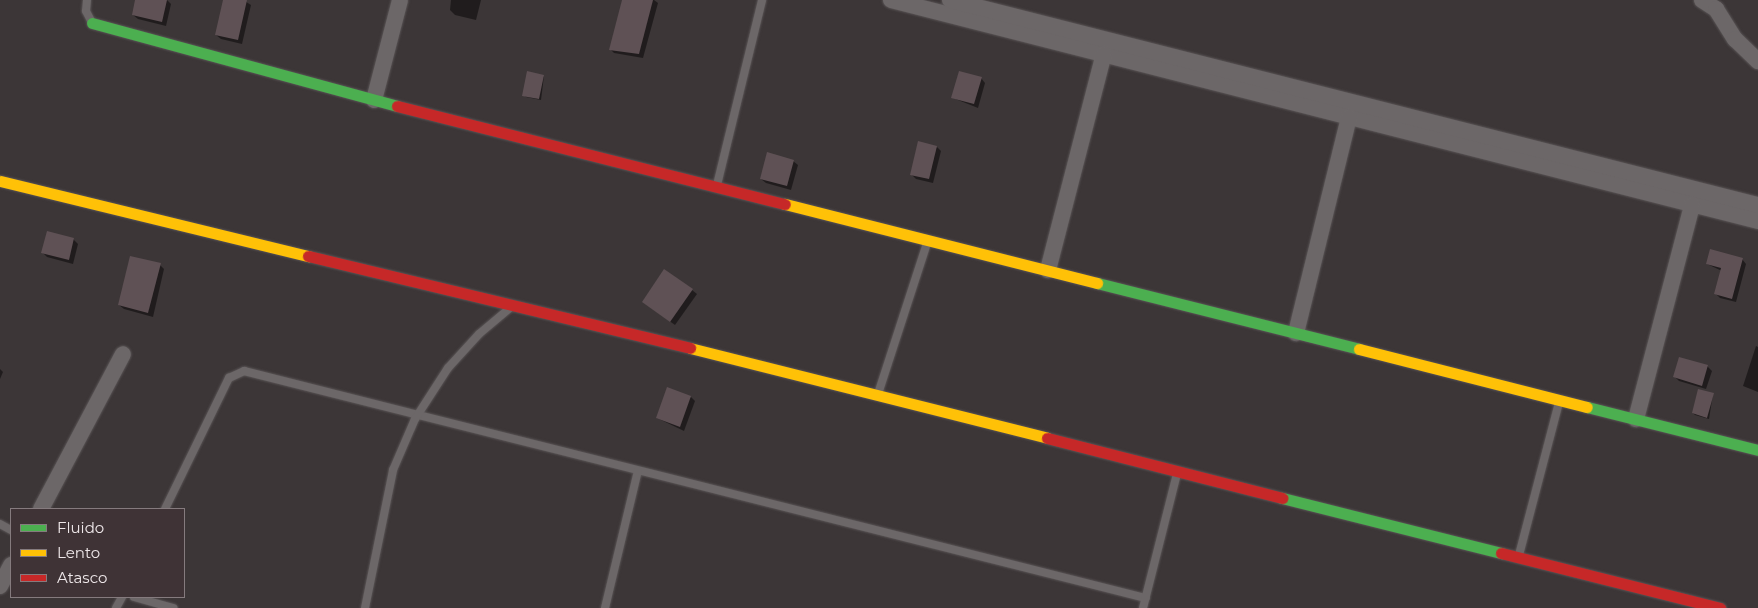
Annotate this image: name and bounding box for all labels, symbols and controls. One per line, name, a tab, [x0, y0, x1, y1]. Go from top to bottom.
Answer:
legend	[10, 508, 185, 598]
text: Fluido	[57, 518, 104, 537]
text: Lento	[57, 543, 100, 562]
text: Atasco	[57, 568, 107, 587]

